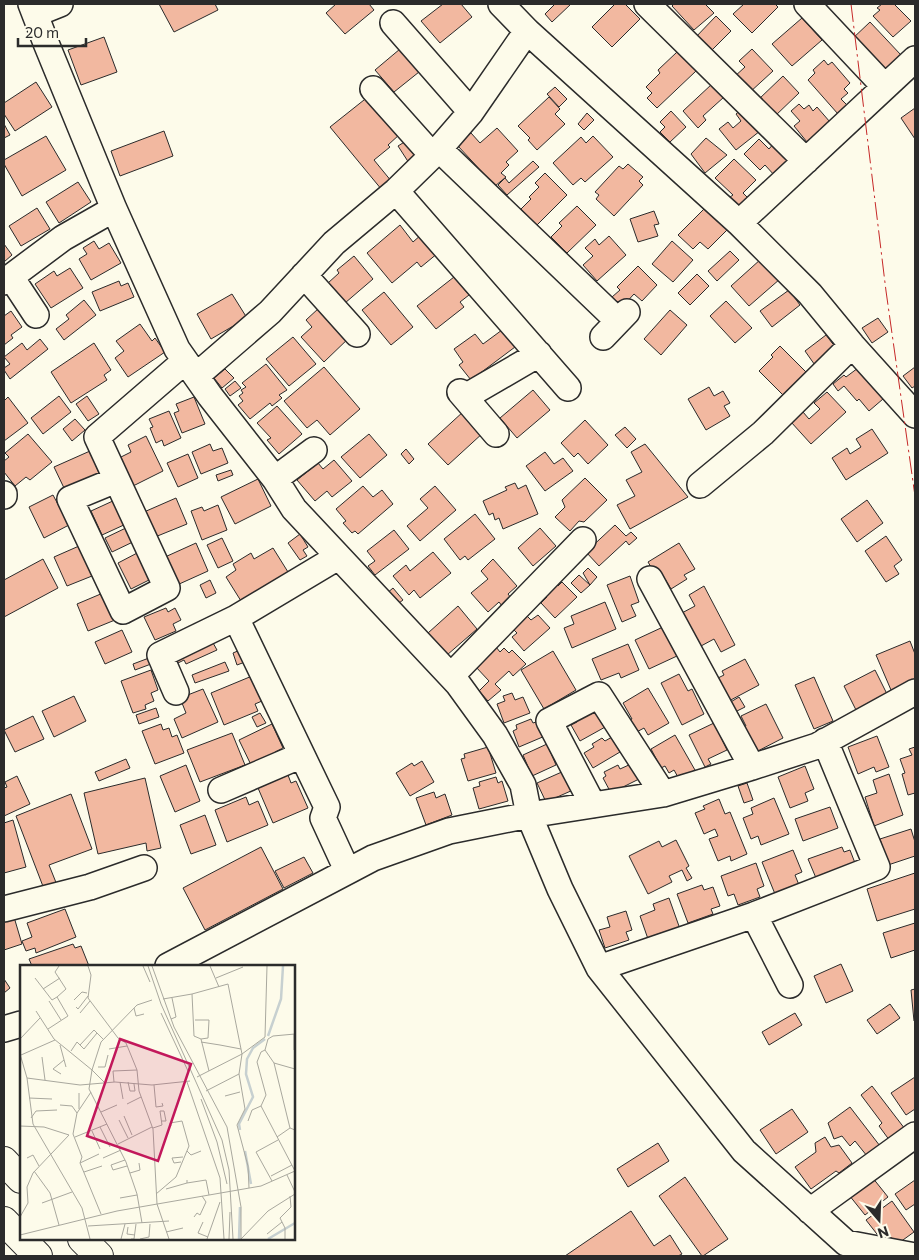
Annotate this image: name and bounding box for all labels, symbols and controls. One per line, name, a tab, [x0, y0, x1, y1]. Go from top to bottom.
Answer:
scale bar	[18, 15, 85, 47]
text: 20 m	[25, 23, 59, 41]
inset map	[20, 965, 295, 1240]
north arrow	[854, 1195, 904, 1245]
text: N	[876, 1223, 891, 1243]

